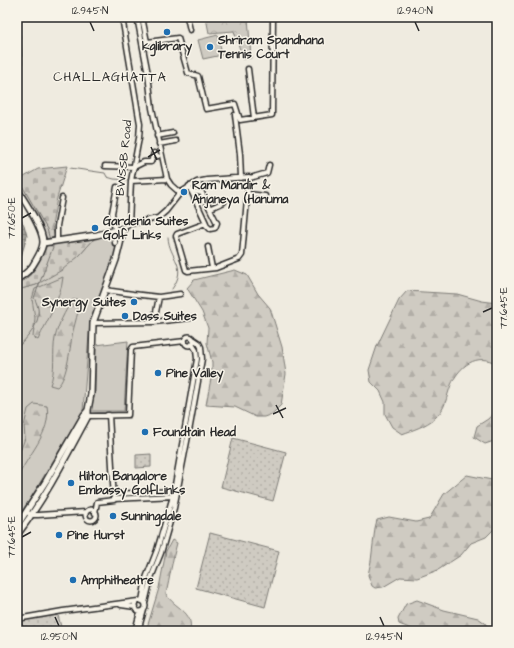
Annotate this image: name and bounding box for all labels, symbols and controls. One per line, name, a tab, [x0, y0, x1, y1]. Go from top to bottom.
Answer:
text: 12.945°N	[72, 4, 108, 18]
text: 12.940°N	[397, 4, 433, 18]
marker: kglibrary	[162, 27, 172, 37]
place label: Shriram Spandhana Tennis Court	[217, 32, 325, 63]
place label: kglibrary	[142, 38, 192, 57]
marker: Shriram Spandhana Tennis Court	[205, 42, 215, 52]
district label: CHALLAGHATTA	[53, 68, 167, 86]
street label: BWSSB Road	[112, 119, 136, 197]
place label: Ram Mandir & Anjaneya (Hanuma	[192, 177, 289, 209]
marker: Ram Mandir & Anjaneya (Hanuma	[179, 187, 189, 197]
text: 77.650°E	[5, 197, 19, 239]
place label: Gardenia Suites Golf Links	[103, 213, 188, 244]
marker: Gardenia Suites Golf Links	[90, 223, 100, 233]
text: 77.645°E	[497, 287, 511, 329]
place label: Synergy Suites	[41, 294, 126, 313]
marker: Synergy Suites	[129, 297, 139, 307]
place label: Dass Suites	[133, 308, 197, 325]
marker: Dass Suites	[120, 311, 130, 321]
place label: Pine Valley	[166, 365, 224, 383]
marker: Pine Valley	[153, 368, 163, 378]
place label: Foundtain Head	[153, 424, 237, 441]
marker: Foundtain Head	[140, 427, 150, 437]
place label: Hilton Bangalore Embassy GolfLinks	[79, 468, 185, 500]
marker: Hilton Bangalore Embassy GolfLinks	[66, 478, 76, 488]
place label: Sunningdale	[120, 508, 182, 527]
marker: Sunningdale	[108, 511, 118, 521]
text: 77.645°E	[5, 516, 19, 558]
place label: Pine Hurst	[67, 527, 125, 544]
marker: Pine Hurst	[54, 530, 64, 540]
place label: Amphitheatre	[81, 572, 154, 590]
marker: Amphitheatre	[68, 575, 78, 585]
text: 12.950°N	[41, 630, 77, 644]
text: 12.945°N	[366, 630, 402, 644]

